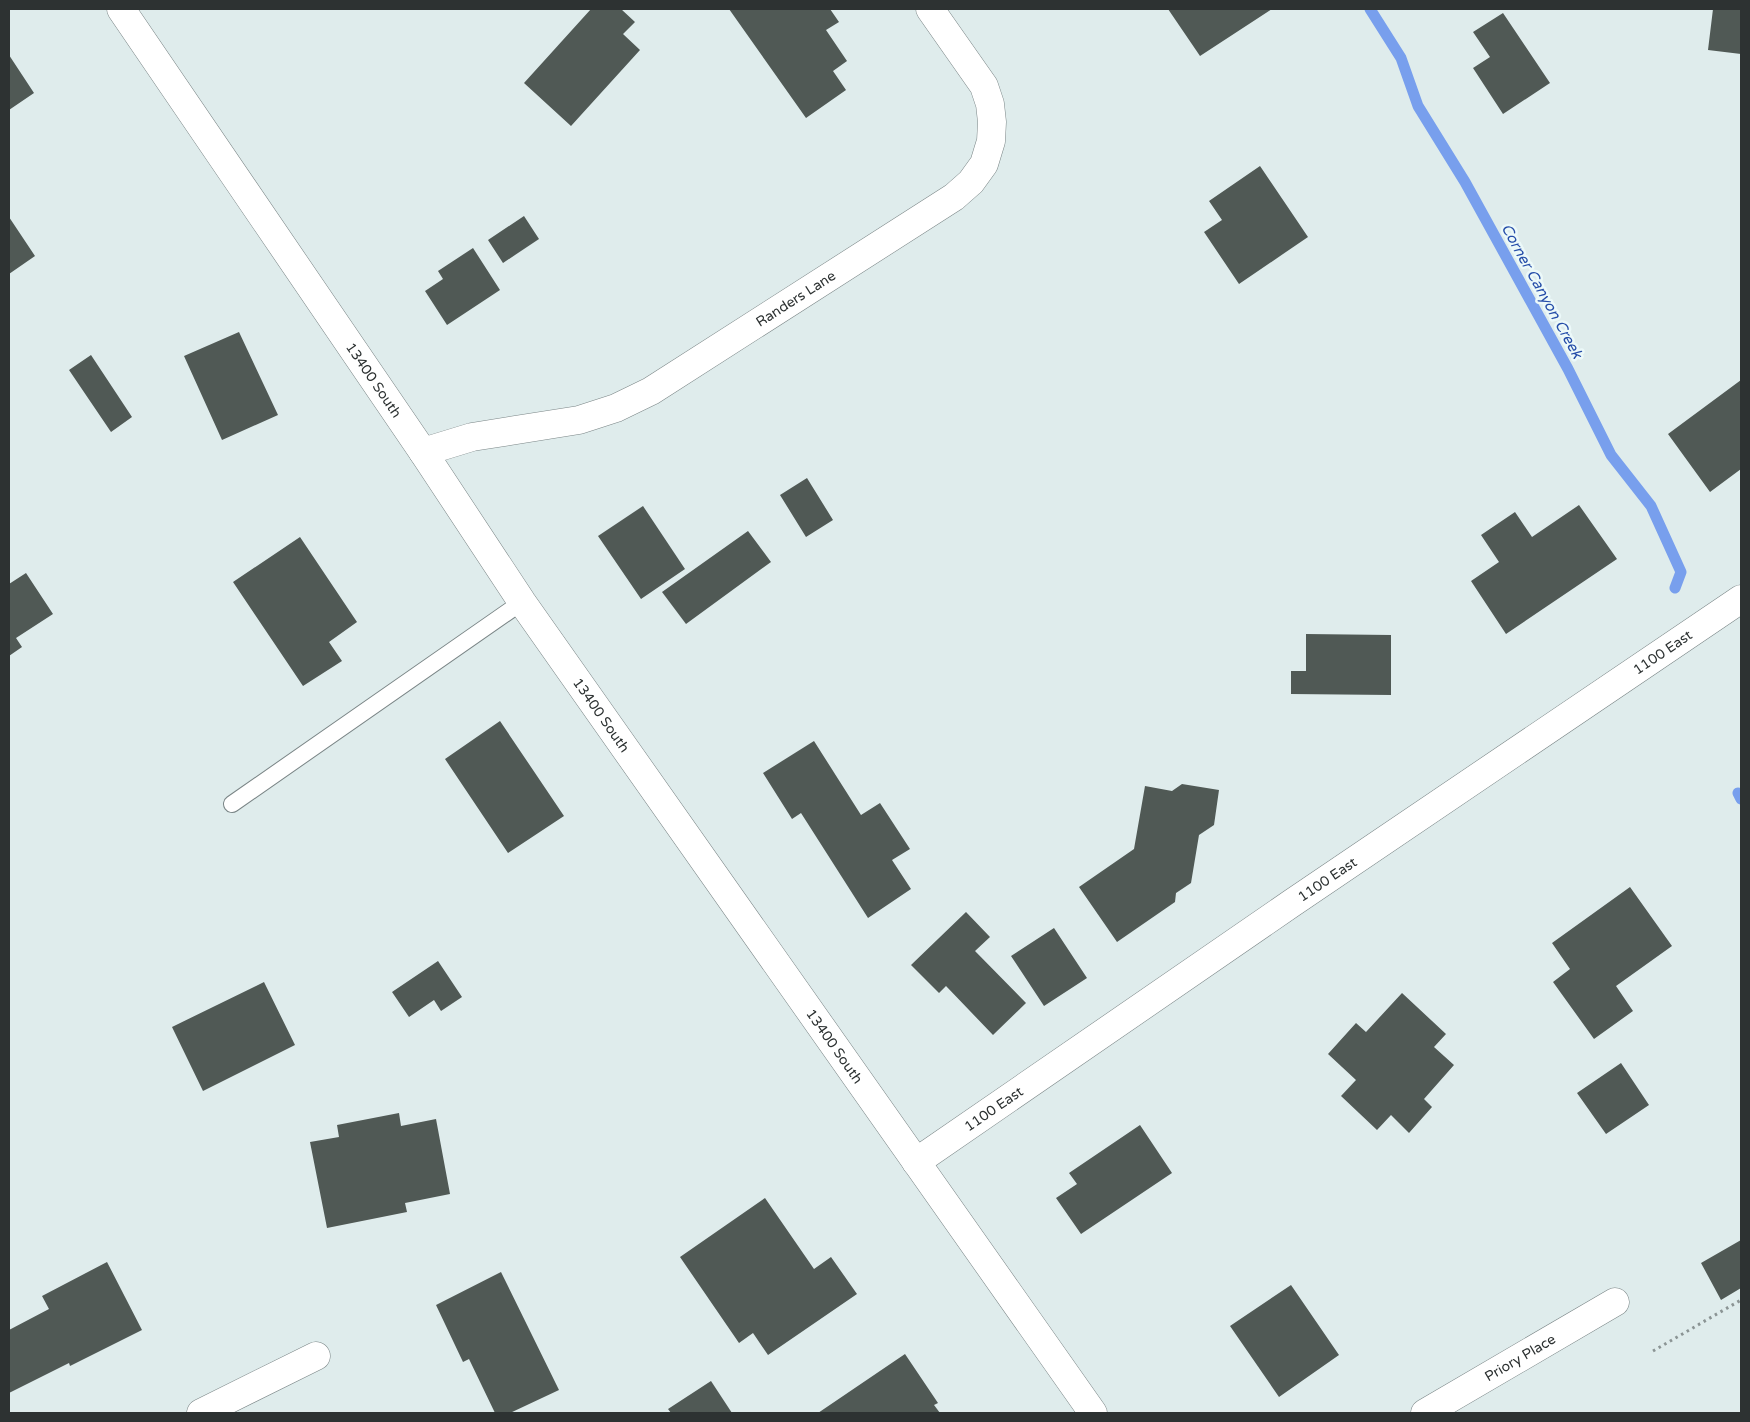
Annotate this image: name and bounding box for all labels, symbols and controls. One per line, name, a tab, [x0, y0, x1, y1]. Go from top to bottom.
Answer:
water label: Corner Canyon Creek	[1497, 220, 1587, 363]
street label: Randers Lane	[753, 267, 839, 331]
street label: 13400 South	[342, 339, 405, 421]
street label: 1100 East	[1630, 626, 1696, 679]
street label: 13400 South	[569, 675, 633, 756]
street label: 1100 East	[1295, 853, 1361, 906]
street label: 13400 South	[802, 1006, 866, 1087]
street label: 1100 East	[961, 1083, 1027, 1135]
street label: Priory Place	[1482, 1331, 1559, 1385]

